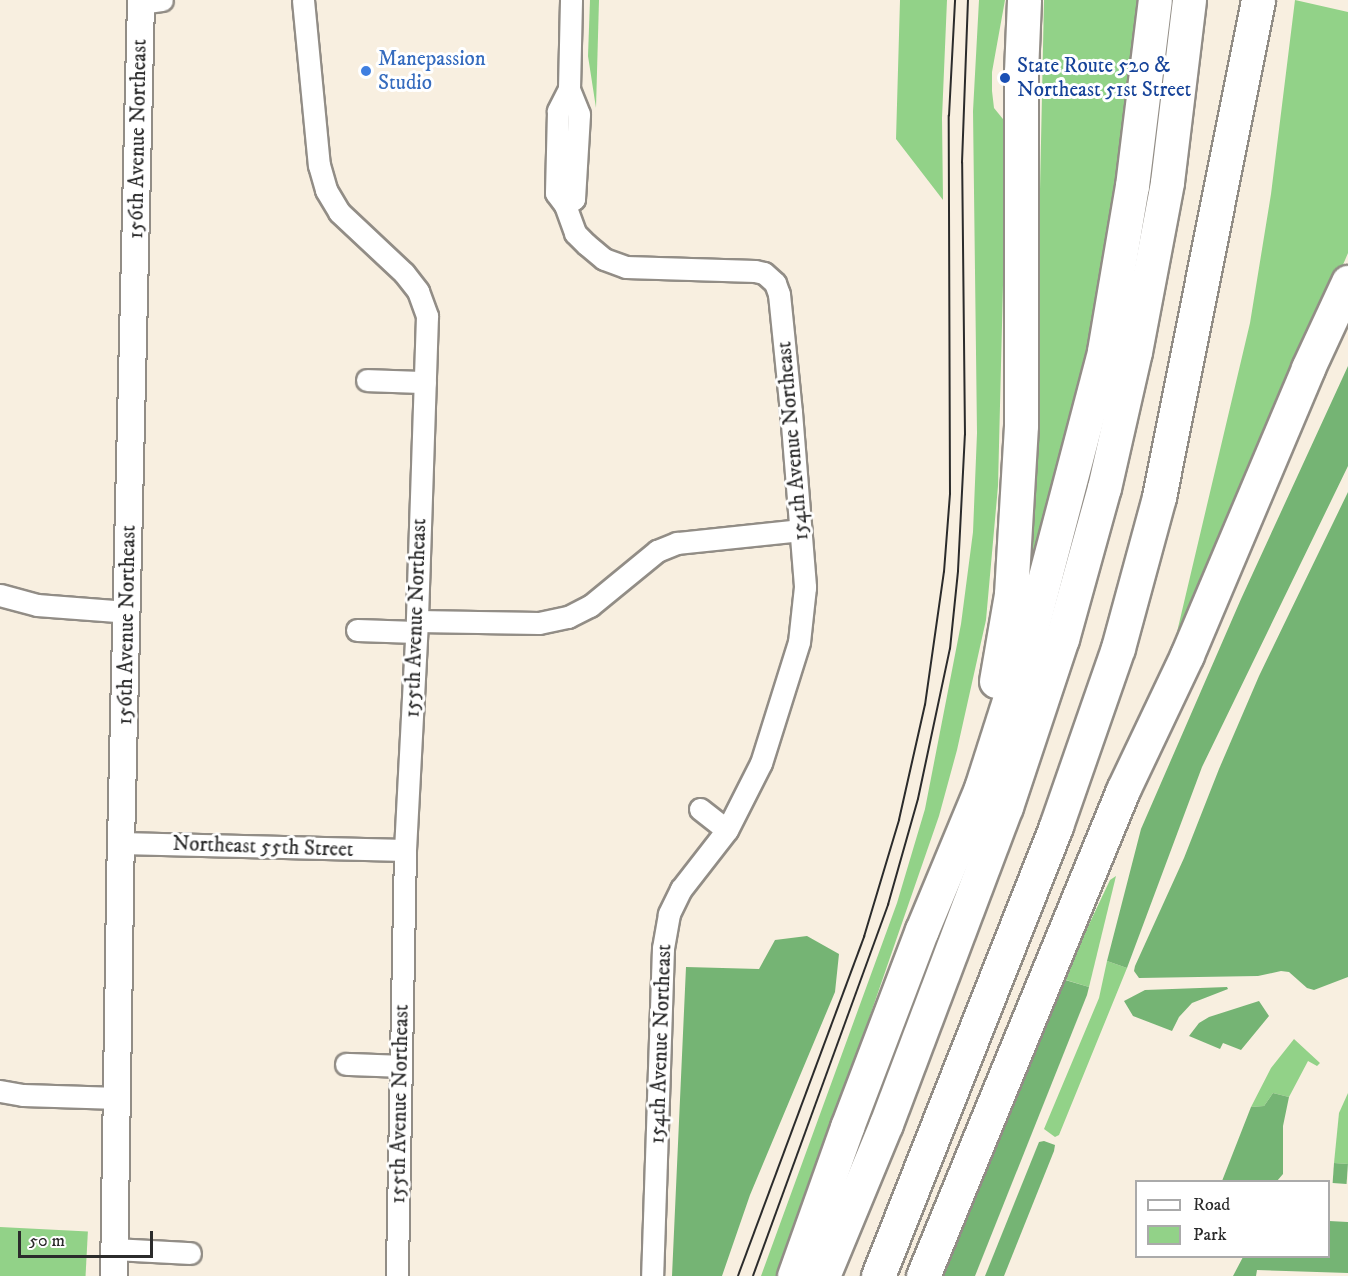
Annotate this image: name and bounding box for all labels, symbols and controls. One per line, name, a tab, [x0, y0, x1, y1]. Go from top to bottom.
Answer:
street label: 156th Avenue Northeast	[124, 39, 152, 239]
place label: Manepassion Studio	[378, 46, 486, 96]
place label: State Route 520 & Northeast 51st Street	[1017, 53, 1191, 103]
marker: Manepassion Studio	[359, 64, 373, 78]
marker: State Route 520 & Northeast 51st Street	[998, 71, 1012, 85]
street label: 154th Avenue Northeast	[772, 340, 814, 542]
street label: 155th Avenue Northeast	[400, 518, 432, 718]
street label: 156th Avenue Northeast	[113, 525, 141, 725]
street label: Northeast 55th Street	[172, 831, 354, 863]
street label: 154th Avenue Northeast	[645, 944, 677, 1144]
street label: 155th Avenue Northeast	[386, 1004, 414, 1204]
legend	[1135, 1180, 1330, 1258]
text: Road	[1193, 1194, 1230, 1216]
scale bar	[21, 1219, 156, 1257]
text: Park	[1193, 1224, 1227, 1246]
text: 50 m	[29, 1230, 65, 1252]

